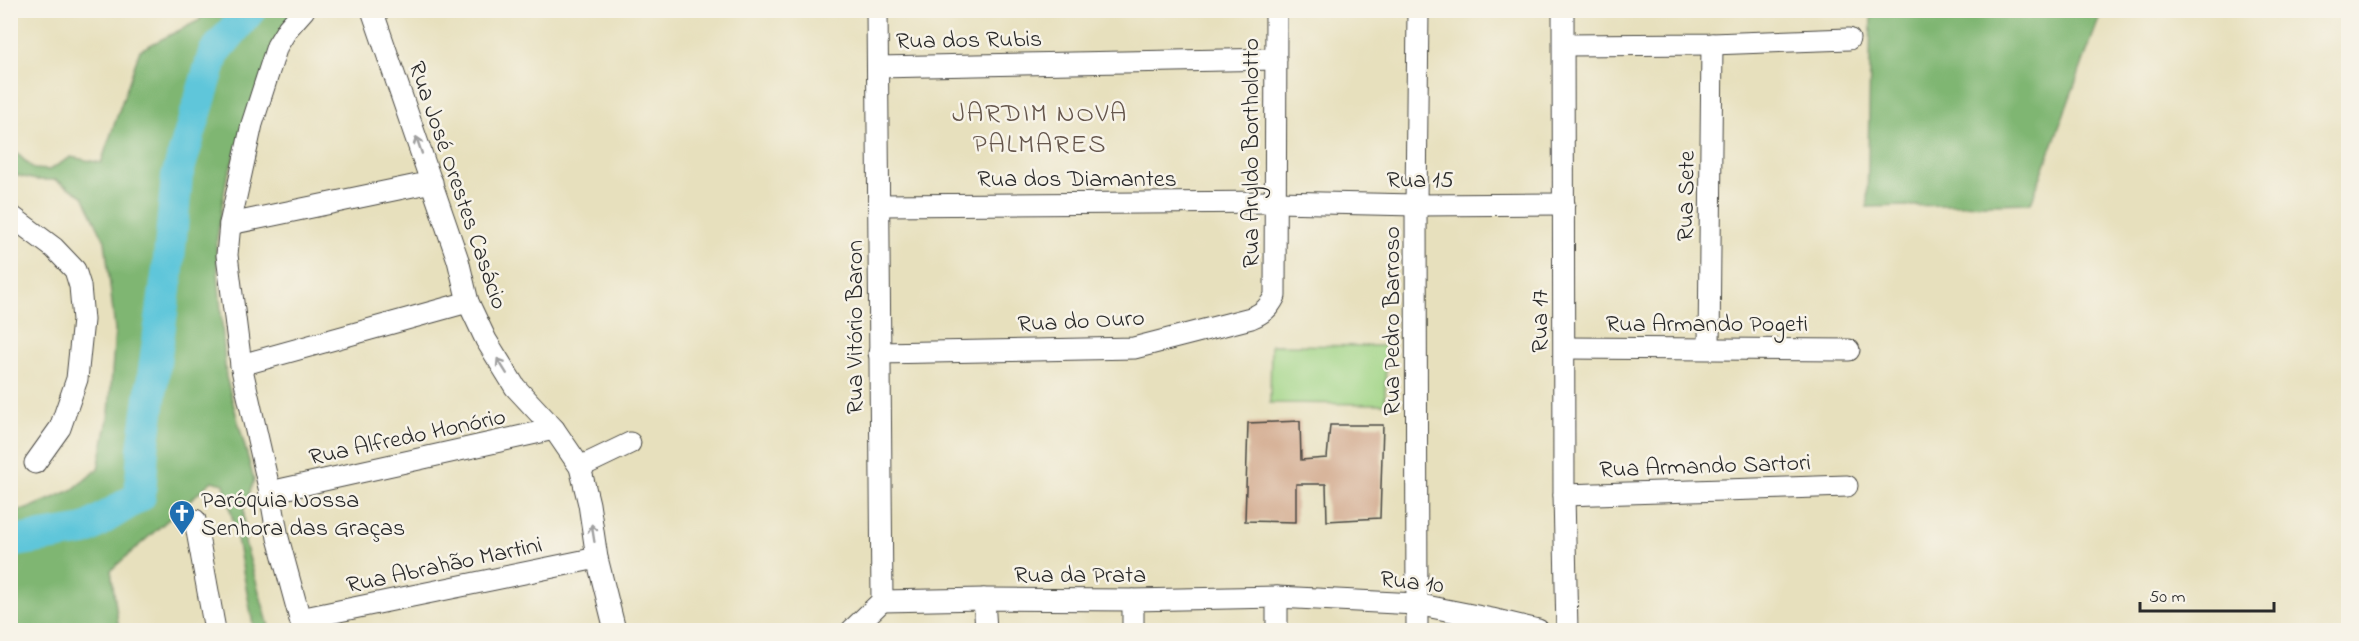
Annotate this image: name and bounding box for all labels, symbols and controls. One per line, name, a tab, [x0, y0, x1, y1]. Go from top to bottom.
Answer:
street label: Rua dos Rubis	[896, 23, 1042, 60]
street label: Rua Aryldo Bortholotto	[1235, 38, 1271, 268]
street label: Rua José Orestes Casácio	[398, 57, 516, 315]
district label: JARDIM NOVA PALMARES	[952, 95, 1128, 165]
one-way arrow	[413, 136, 424, 155]
street label: Rua Sete	[1669, 150, 1706, 242]
street label: Rua dos Diamantes	[977, 163, 1177, 198]
street label: Rua 15	[1386, 164, 1454, 199]
street label: Rua Pedro Barroso	[1376, 226, 1411, 416]
street label: Rua Vitório Baron	[839, 240, 874, 414]
street label: Rua 17	[1524, 289, 1559, 353]
street label: Rua do Ouro	[1017, 302, 1146, 343]
street label: Rua Armando Pogeti	[1606, 308, 1808, 343]
one-way arrow	[495, 358, 507, 375]
street label: Rua Alfredo Honório	[306, 401, 509, 476]
street label: Rua Armando Sartori	[1599, 446, 1811, 489]
place label: Paróquia Nossa Senhora das Graças	[201, 484, 405, 547]
church icon: Paróquia Nossa Senhora das Graças	[167, 498, 197, 536]
one-way arrow	[588, 523, 599, 543]
street label: Rua Abrahão Martini	[343, 529, 546, 604]
street label: Rua da Prata	[1014, 559, 1146, 594]
street label: Rua 10	[1378, 563, 1445, 604]
scale bar	[2140, 575, 2274, 613]
text: 50 m	[2149, 585, 2186, 611]

